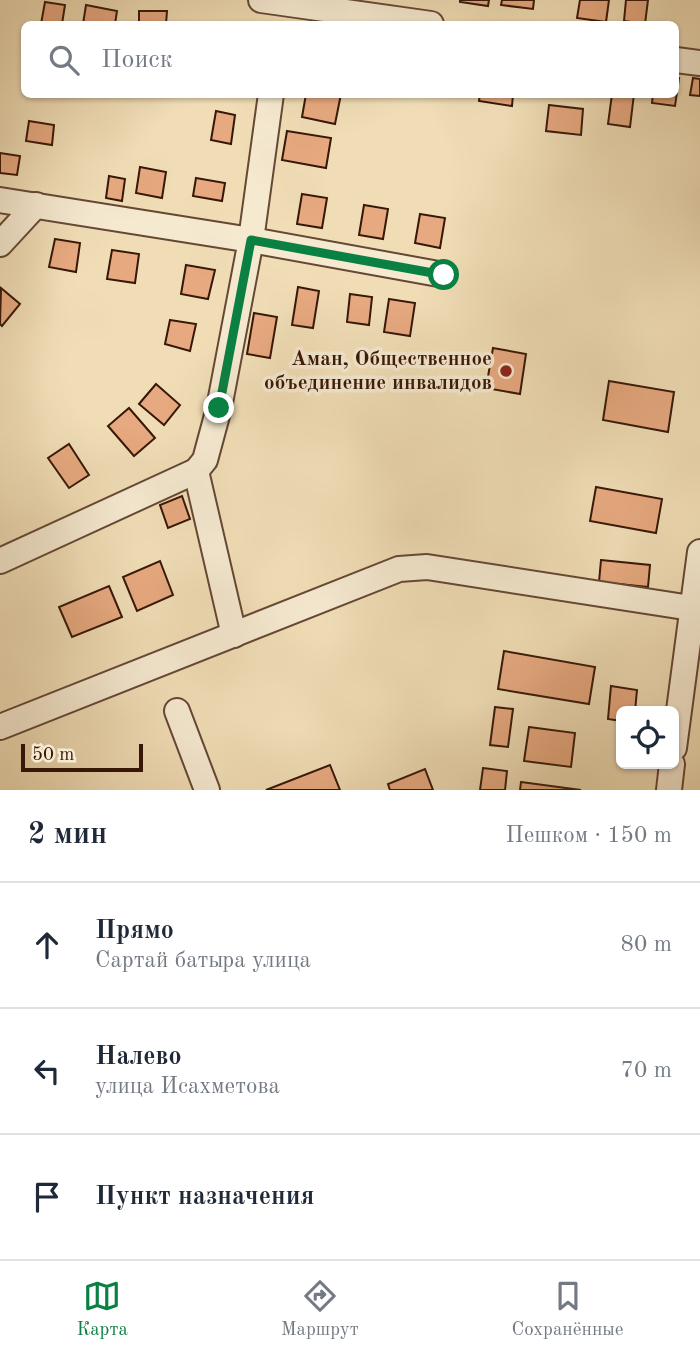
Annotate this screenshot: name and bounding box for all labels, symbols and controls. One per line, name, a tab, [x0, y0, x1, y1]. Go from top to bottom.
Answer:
search box	[21, 21, 679, 98]
icon: search	[45, 41, 83, 79]
text: Поиск	[101, 47, 173, 73]
route start	[428, 259, 459, 290]
place label: Аман, Общественное объединение инвалидов	[264, 349, 492, 394]
marker: Аман, Общественное объединение инвалидов	[498, 363, 514, 379]
route end	[203, 392, 234, 423]
map controls	[616, 706, 679, 769]
button: locate	[616, 706, 679, 769]
scale bar	[21, 741, 144, 773]
text: 50 m	[32, 746, 74, 765]
text: 2 мин	[28, 820, 107, 850]
text: Пешком · 150 m	[506, 824, 672, 847]
text: Прямо	[95, 918, 174, 944]
icon: ahead	[28, 926, 66, 964]
text: 80 m	[621, 933, 672, 956]
text: Сартай батыра улица	[95, 949, 311, 972]
text: Налево	[95, 1044, 182, 1070]
icon: left	[28, 1052, 66, 1090]
text: 70 m	[621, 1059, 672, 1082]
text: улица Исахметова	[95, 1075, 280, 1098]
icon: arrive	[28, 1178, 66, 1216]
text: Пункт назначения	[95, 1184, 314, 1210]
tab: Карта	[76, 1277, 128, 1342]
tab: Маршрут	[281, 1277, 359, 1342]
tab: Сохранённые	[512, 1277, 624, 1342]

